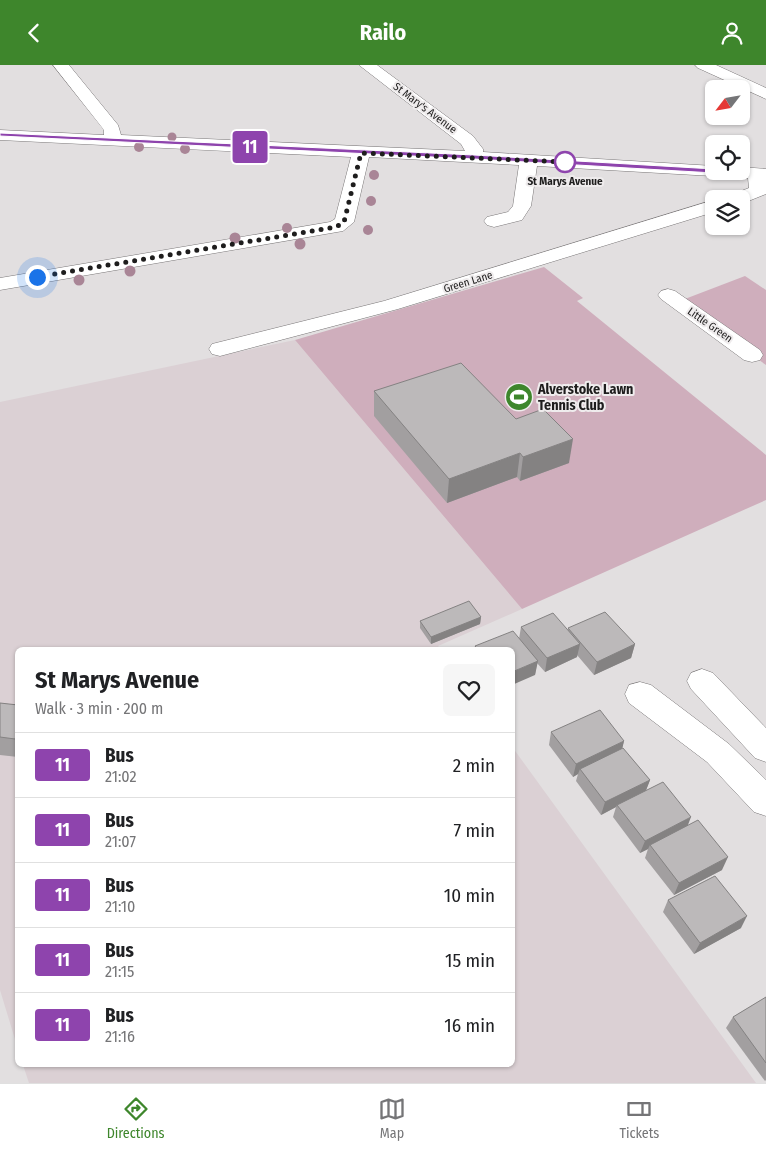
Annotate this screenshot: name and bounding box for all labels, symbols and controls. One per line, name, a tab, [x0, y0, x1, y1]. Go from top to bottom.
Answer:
icon: back	[20, 19, 48, 47]
text: Railo	[360, 19, 406, 46]
icon: person	[718, 19, 746, 47]
street label: St Mary's Avenue	[391, 80, 459, 136]
north arrow	[705, 80, 750, 125]
map controls	[705, 80, 750, 235]
line badge: 11	[228, 131, 272, 163]
button: locate	[705, 135, 750, 180]
text: 11	[243, 136, 257, 158]
marker: St Marys Avenue	[554, 151, 576, 173]
place label: St Marys Avenue	[527, 175, 603, 188]
button: layers	[705, 190, 750, 235]
your location	[25, 265, 50, 290]
street label: Green Lane	[442, 268, 494, 296]
street label: Little Green	[685, 305, 735, 345]
place label: Alverstoke Lawn Tennis Club	[537, 381, 633, 414]
sports icon: Alverstoke Lawn Tennis Club	[504, 382, 534, 412]
button: heart	[443, 664, 495, 716]
text: St Marys Avenue	[35, 666, 199, 694]
text: Walk · 3 min · 200 m	[35, 699, 163, 718]
text: Bus	[105, 744, 134, 767]
text: 11	[55, 754, 70, 776]
text: 2 min	[453, 754, 495, 777]
text: 21:02	[105, 767, 137, 786]
text: Bus	[105, 809, 134, 832]
text: 11	[55, 819, 70, 841]
text: 7 min	[453, 819, 495, 842]
text: 21:07	[105, 832, 136, 851]
text: Bus	[105, 874, 134, 897]
text: 11	[55, 884, 70, 906]
text: 10 min	[444, 884, 495, 907]
text: 21:10	[105, 897, 135, 916]
text: Bus	[105, 939, 134, 962]
text: 11	[55, 949, 70, 971]
text: 15 min	[445, 949, 495, 972]
text: 21:15	[105, 962, 134, 981]
text: Bus	[105, 1004, 134, 1027]
text: 11	[55, 1014, 70, 1036]
text: 16 min	[444, 1014, 495, 1037]
text: 21:16	[105, 1027, 135, 1046]
tab: Directions	[107, 1095, 165, 1142]
tab: Map	[378, 1095, 406, 1142]
tab: Tickets	[619, 1095, 659, 1142]

